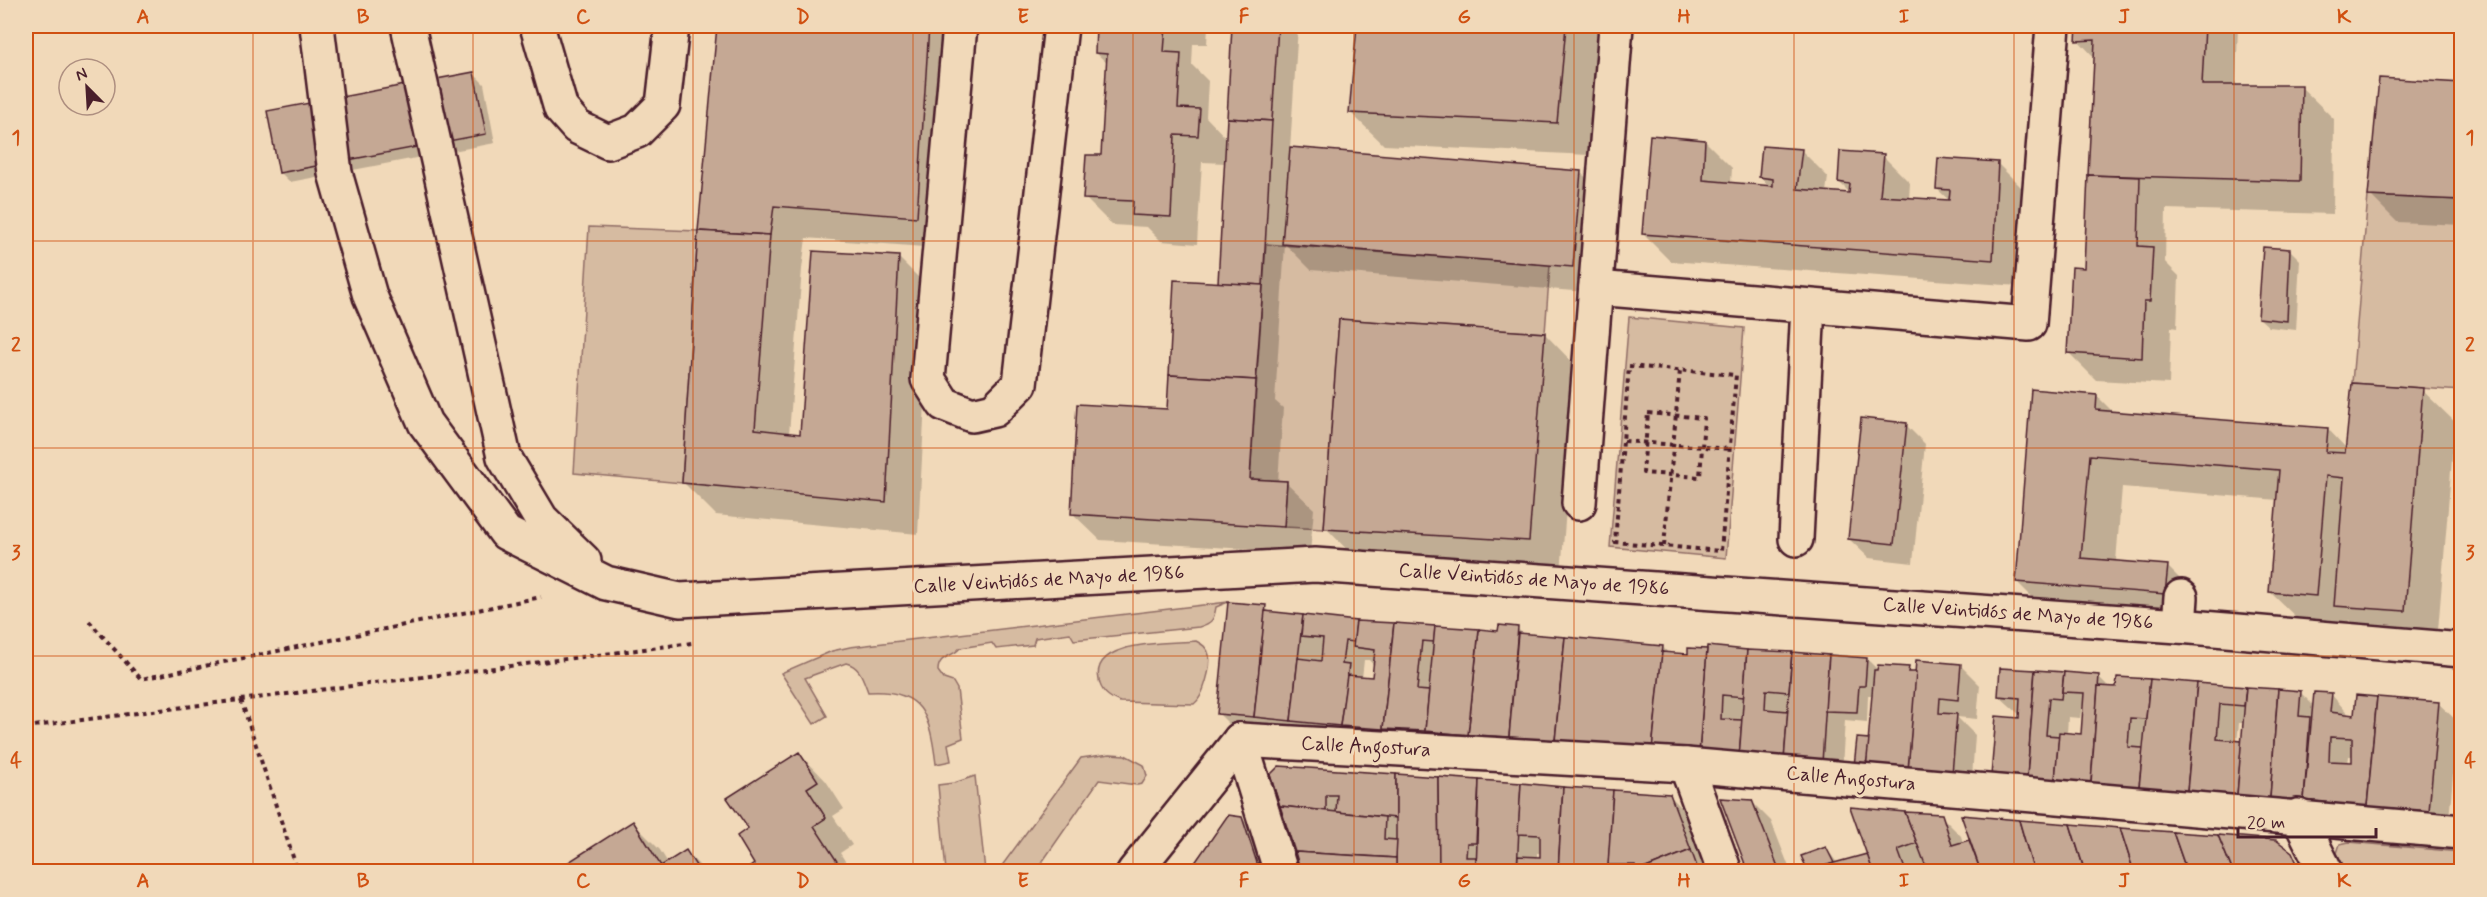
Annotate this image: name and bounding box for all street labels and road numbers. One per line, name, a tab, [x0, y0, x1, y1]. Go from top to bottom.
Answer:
street label: Calle Veintidós de Mayo de 1986	[1398, 557, 1670, 603]
street label: Calle Veintidós de Mayo de 1986	[913, 559, 1185, 601]
street label: Calle Veintidós de Mayo de 1986	[1882, 591, 2154, 637]
street label: Calle Angostura	[1300, 730, 1432, 766]
street label: Calle Angostura	[1785, 760, 1917, 800]

